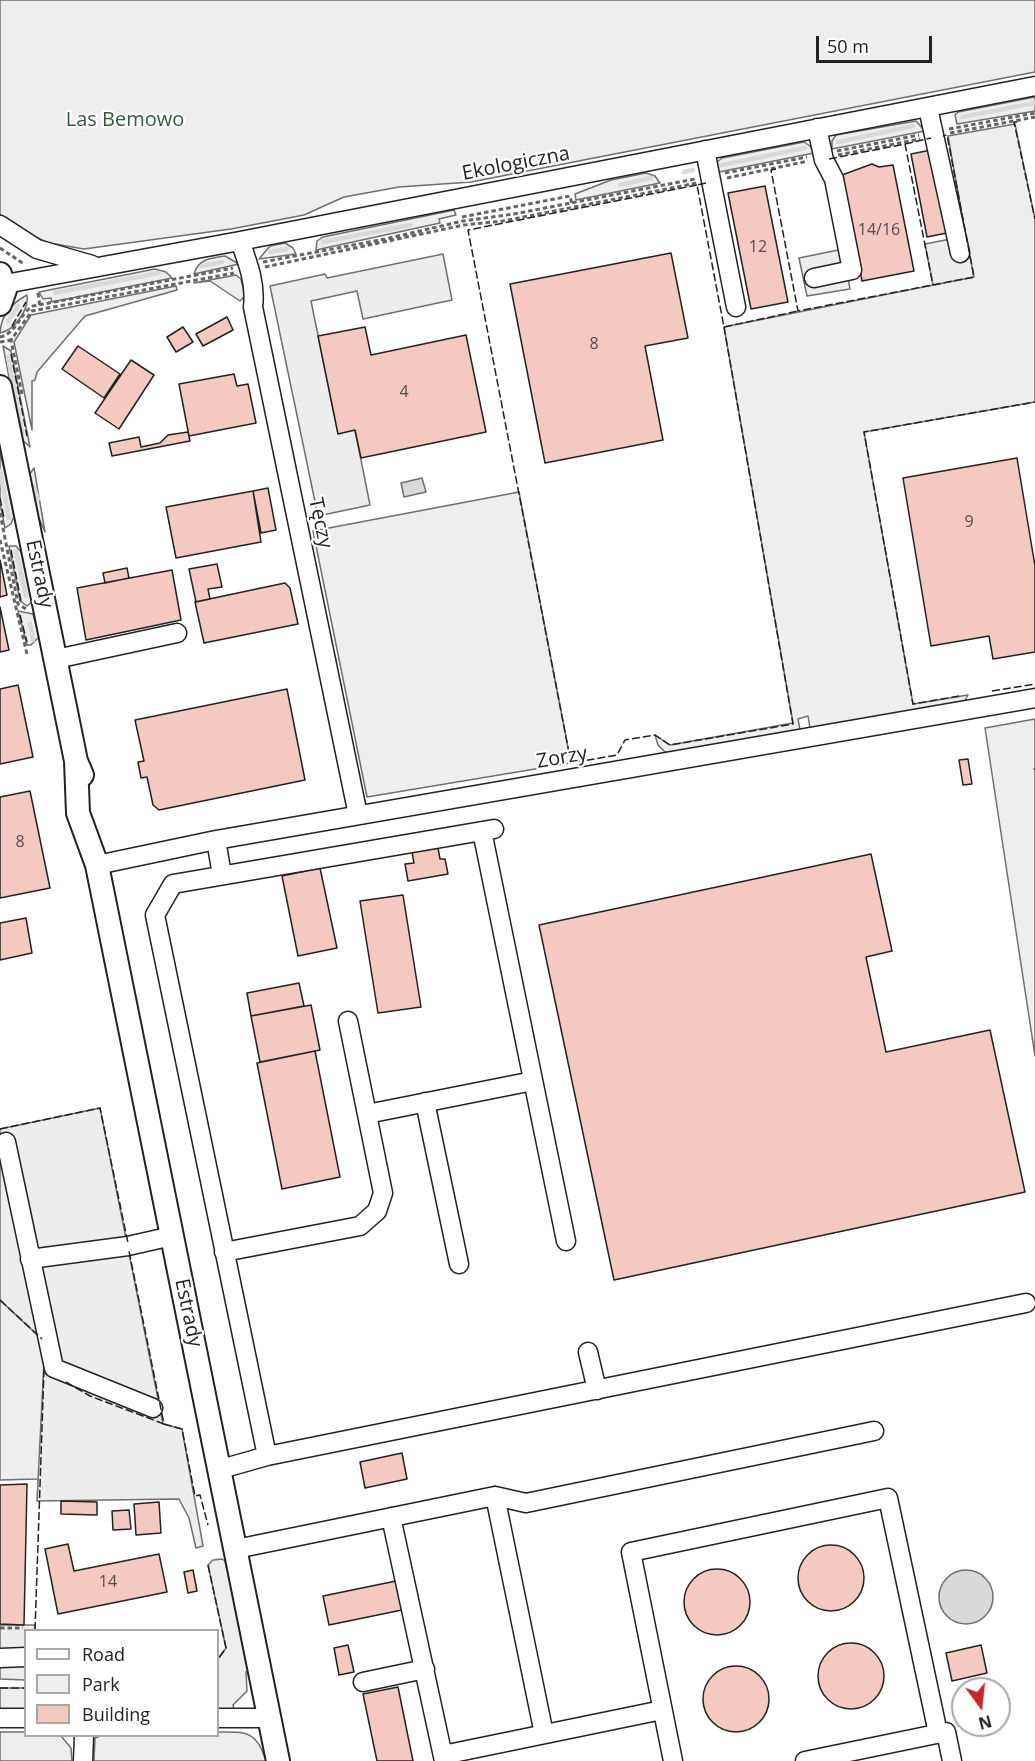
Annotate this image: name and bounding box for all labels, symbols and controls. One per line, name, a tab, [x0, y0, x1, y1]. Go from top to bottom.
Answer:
scale bar	[819, 24, 934, 62]
text: 50 m	[827, 34, 869, 58]
park label: Las Bemowo	[66, 108, 184, 132]
street label: Ekologiczna	[460, 142, 572, 186]
house number: 14/16	[858, 220, 900, 240]
house number: 12	[749, 237, 767, 257]
house number: 8	[589, 334, 599, 354]
house number: 4	[399, 382, 409, 402]
street label: Tęczy	[303, 495, 337, 551]
house number: 9	[964, 512, 974, 532]
street label: Estrady	[20, 538, 58, 610]
street label: Zorzy	[535, 742, 589, 774]
house number: 8	[15, 832, 25, 852]
street label: Estrady	[169, 1277, 207, 1349]
house number: 14	[99, 1572, 117, 1592]
legend	[24, 1629, 219, 1737]
text: Road	[82, 1642, 125, 1666]
text: Park	[82, 1672, 120, 1696]
north arrow	[951, 1677, 1011, 1737]
text: Building	[82, 1702, 150, 1726]
text: N	[976, 1710, 994, 1735]

